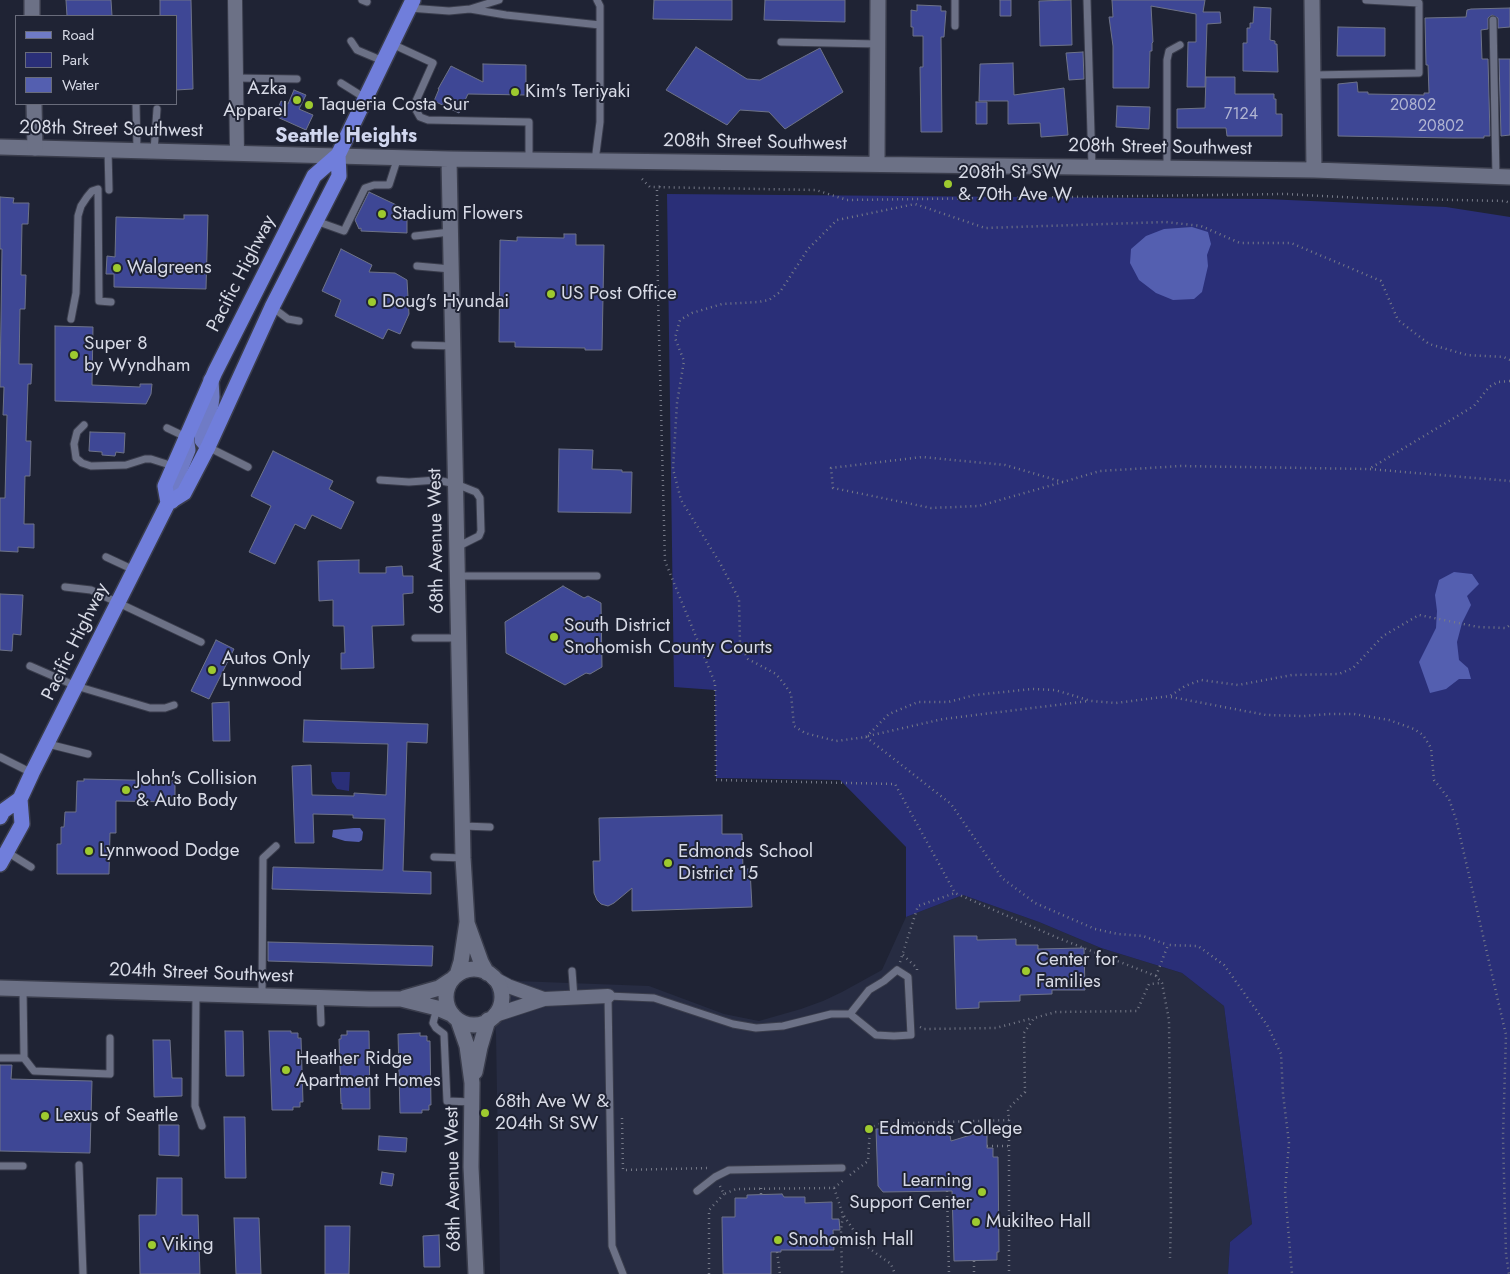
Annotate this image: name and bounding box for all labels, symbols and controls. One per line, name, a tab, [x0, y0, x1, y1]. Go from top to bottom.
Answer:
legend	[15, 15, 178, 105]
text: Road	[62, 24, 94, 46]
text: Park	[62, 49, 89, 71]
text: Water	[62, 74, 99, 96]
place label: Azka Apparel	[223, 78, 287, 122]
place label: Kim's Teriyaki	[525, 81, 631, 103]
marker: Kim's Teriyaki	[509, 86, 521, 98]
marker: Azka Apparel	[291, 94, 303, 106]
place label: Taqueria Costa Sur	[319, 94, 469, 116]
house number: 20802	[1390, 96, 1436, 116]
marker: Taqueria Costa Sur	[303, 99, 315, 111]
house number: 7124	[1224, 105, 1258, 125]
street label: 208th Street Southwest	[19, 117, 203, 143]
house number: 20802	[1418, 117, 1464, 137]
district label: Seattle Heights	[275, 125, 417, 149]
street label: 208th Street Southwest	[663, 130, 847, 156]
street label: 208th Street Southwest	[1068, 135, 1252, 161]
place label: 208th St SW & 70th Ave W	[958, 162, 1072, 206]
marker: 208th St SW & 70th Ave W	[942, 178, 954, 190]
place label: Stadium Flowers	[392, 203, 523, 225]
marker: Stadium Flowers	[376, 208, 388, 220]
street label: Pacific Highway	[203, 212, 281, 336]
place label: Walgreens	[127, 257, 212, 279]
marker: Walgreens	[111, 262, 123, 274]
place label: US Post Office	[561, 283, 677, 305]
marker: US Post Office	[545, 288, 557, 300]
place label: Doug's Hyundai	[382, 291, 509, 313]
marker: Doug's Hyundai	[366, 296, 378, 308]
place label: Super 8 by Wyndham	[84, 333, 191, 377]
marker: Super 8 by Wyndham	[68, 349, 80, 361]
street label: 68th Avenue West	[424, 468, 450, 614]
street label: Pacific Highway	[38, 580, 114, 704]
place label: South District Snohomish County Courts	[564, 615, 772, 659]
marker: South District Snohomish County Courts	[548, 631, 560, 643]
place label: Autos Only Lynnwood	[222, 648, 310, 692]
marker: Autos Only Lynnwood	[206, 664, 218, 676]
place label: John's Collision & Auto Body	[136, 768, 257, 812]
marker: John's Collision & Auto Body	[120, 784, 132, 796]
place label: Lynnwood Dodge	[99, 840, 239, 862]
place label: Edmonds School District 15	[678, 841, 813, 885]
marker: Lynnwood Dodge	[83, 845, 95, 857]
marker: Edmonds School District 15	[662, 857, 674, 869]
place label: Center for Families	[1036, 949, 1118, 993]
street label: 204th Street Southwest	[108, 959, 294, 989]
marker: Center for Families	[1020, 965, 1032, 977]
place label: Heather Ridge Apartment Homes	[296, 1048, 441, 1092]
marker: Heather Ridge Apartment Homes	[280, 1064, 292, 1076]
place label: 68th Ave W & 204th St SW	[495, 1091, 609, 1135]
place label: Lexus of Seattle	[55, 1105, 178, 1127]
street label: 68th Avenue West	[441, 1106, 467, 1252]
marker: 68th Ave W & 204th St SW	[479, 1107, 491, 1119]
marker: Lexus of Seattle	[39, 1110, 51, 1122]
place label: Edmonds College	[879, 1118, 1022, 1140]
marker: Edmonds College	[863, 1123, 875, 1135]
place label: Learning Support Center	[849, 1170, 972, 1214]
marker: Learning Support Center	[976, 1186, 988, 1198]
place label: Mukilteo Hall	[986, 1211, 1091, 1233]
marker: Mukilteo Hall	[970, 1216, 982, 1228]
place label: Snohomish Hall	[788, 1229, 914, 1251]
place label: Viking	[162, 1234, 214, 1256]
marker: Snohomish Hall	[772, 1234, 784, 1246]
marker: Viking	[146, 1239, 158, 1251]

